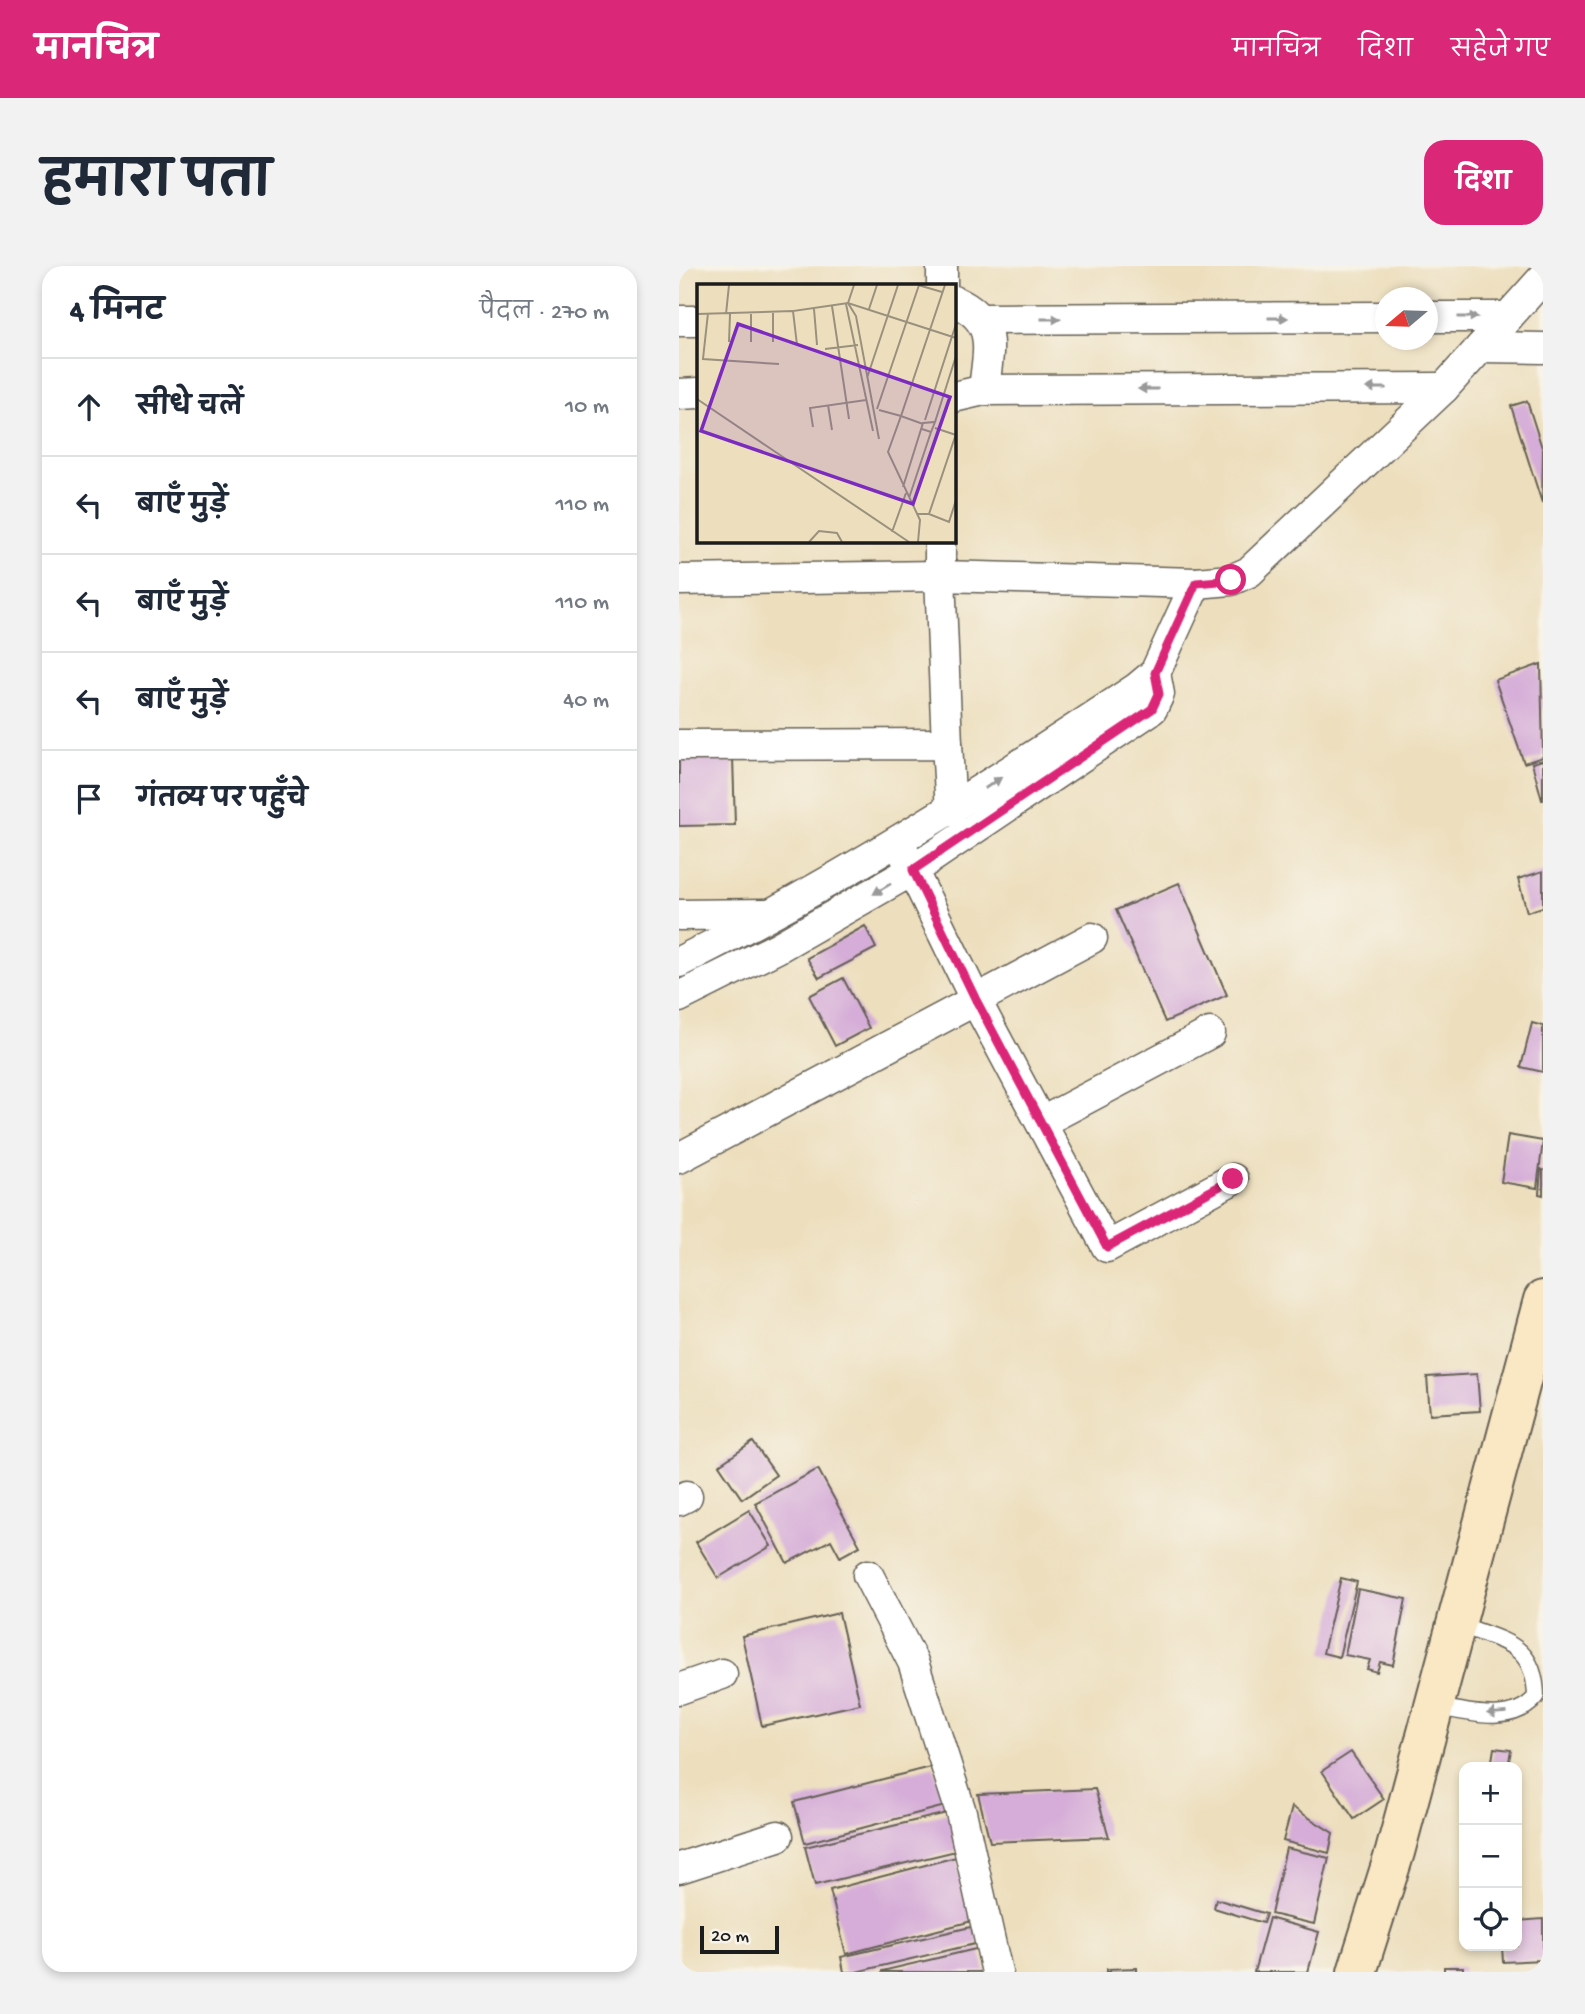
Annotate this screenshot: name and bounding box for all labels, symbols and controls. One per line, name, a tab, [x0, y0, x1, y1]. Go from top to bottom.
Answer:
text: मानचित्र	[35, 33, 158, 71]
text: मानचित्र	[1232, 37, 1320, 66]
text: दिशा	[1358, 37, 1413, 66]
text: सहेजे गए	[1451, 37, 1550, 66]
button: दिशा	[1424, 140, 1543, 225]
text: हमारा पता	[42, 157, 271, 215]
inset map	[697, 284, 955, 542]
north arrow	[1375, 287, 1438, 350]
text: 4 मिनट	[70, 296, 164, 331]
text: पैदल · 270 m	[480, 300, 609, 327]
one-way arrow	[1457, 311, 1479, 323]
one-way arrow	[1267, 312, 1289, 324]
one-way arrow	[1040, 313, 1062, 325]
one-way arrow	[1365, 382, 1387, 394]
one-way arrow	[1137, 383, 1159, 395]
icon: ahead	[70, 388, 108, 426]
text: सीधे चलें	[137, 394, 243, 425]
text: 10 m	[565, 394, 609, 421]
icon: left	[70, 486, 108, 524]
text: बाएँ मुड़ें	[137, 492, 228, 523]
text: 110 m	[556, 492, 609, 519]
route start	[1215, 564, 1246, 595]
icon: left	[70, 584, 108, 622]
text: बाएँ मुड़ें	[137, 590, 228, 621]
text: 110 m	[556, 590, 609, 617]
icon: left	[70, 682, 108, 720]
text: बाएँ मुड़ें	[137, 688, 228, 719]
text: 40 m	[563, 688, 609, 715]
one-way arrow	[984, 777, 1003, 790]
icon: arrive	[70, 780, 108, 818]
text: गंतव्य पर पहुँचे	[137, 786, 307, 817]
one-way arrow	[873, 883, 892, 895]
route end	[1217, 1163, 1248, 1194]
one-way arrow	[1486, 1708, 1508, 1719]
map controls	[1459, 1762, 1522, 1951]
button: +	[1459, 1762, 1522, 1825]
button: −	[1459, 1825, 1522, 1888]
button: locate	[1459, 1888, 1522, 1951]
scale bar	[700, 1923, 779, 1955]
text: 20 m	[711, 1926, 749, 1949]

